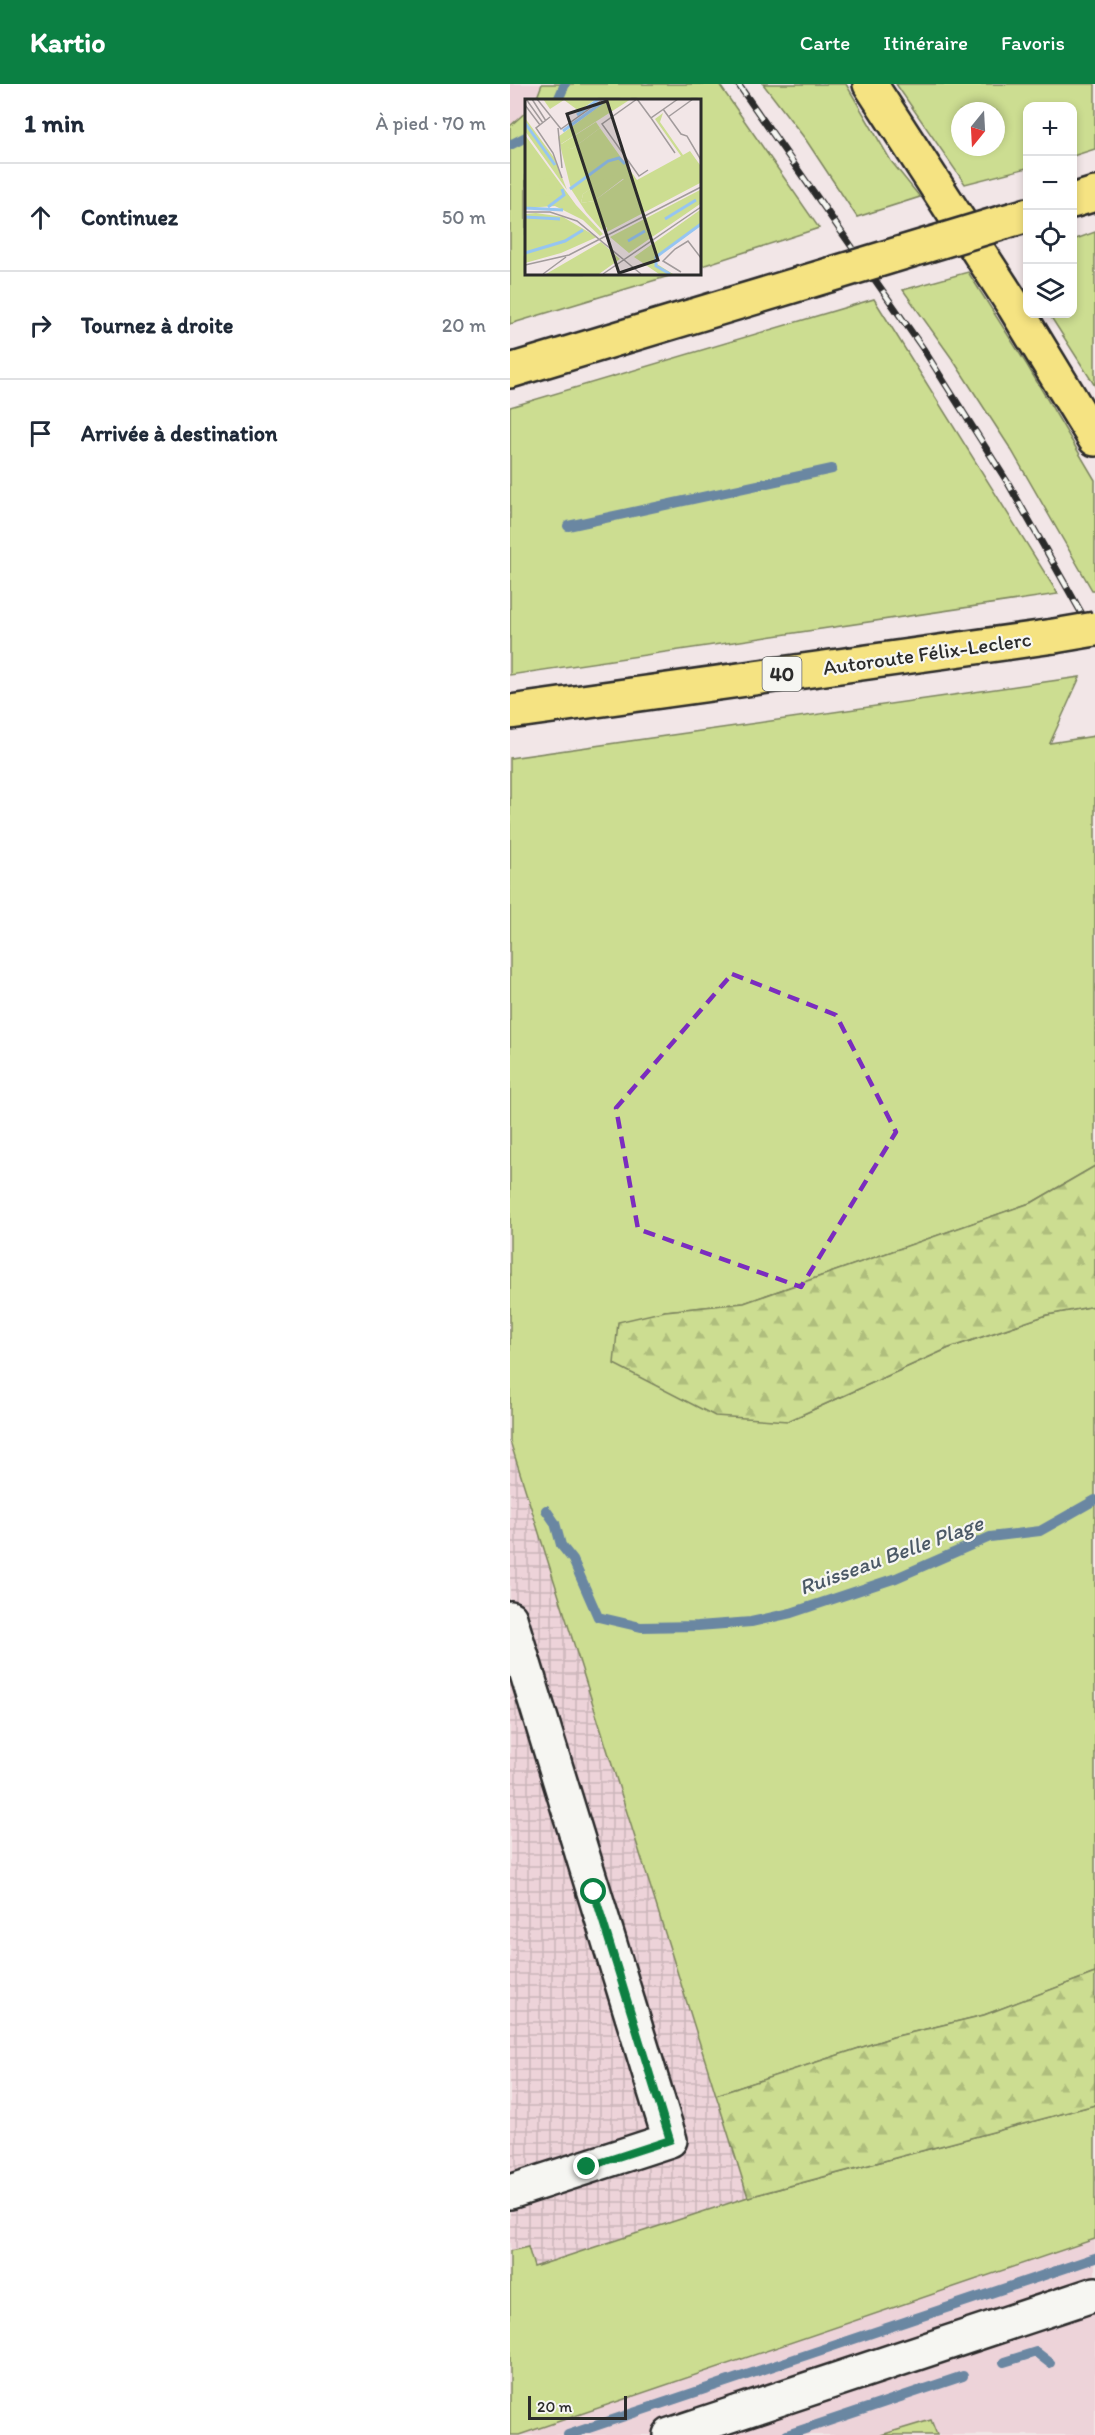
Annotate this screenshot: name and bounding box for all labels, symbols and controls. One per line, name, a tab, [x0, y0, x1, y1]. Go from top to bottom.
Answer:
text: Kartio	[30, 25, 105, 59]
text: Carte	[800, 30, 850, 55]
text: Itinéraire	[883, 30, 968, 55]
text: Favoris	[1001, 30, 1065, 55]
inset map	[525, 99, 700, 274]
north arrow	[951, 102, 1005, 156]
map controls	[1023, 102, 1077, 318]
button: +	[1023, 102, 1077, 156]
text: 1 min	[24, 107, 84, 139]
text: À pied · 70 m	[375, 111, 486, 135]
button: −	[1023, 156, 1077, 210]
icon: ahead	[24, 201, 57, 234]
text: Continuez	[81, 204, 178, 231]
text: 50 m	[442, 205, 486, 229]
button: locate	[1023, 210, 1077, 264]
button: layers	[1023, 264, 1077, 318]
icon: right	[24, 309, 57, 342]
text: Tournez à droite	[81, 312, 233, 339]
text: 20 m	[442, 313, 486, 337]
icon: arrive	[24, 417, 57, 450]
text: Arrivée à destination	[81, 420, 277, 447]
street label: Autoroute Félix-Leclerc	[821, 626, 1033, 680]
road number: 40	[762, 657, 802, 691]
water label: Ruisseau Belle Plage	[795, 1509, 988, 1601]
route start	[580, 1878, 606, 1904]
route end	[573, 2153, 599, 2179]
scale bar	[528, 2393, 627, 2420]
text: 20 m	[537, 2397, 572, 2416]

